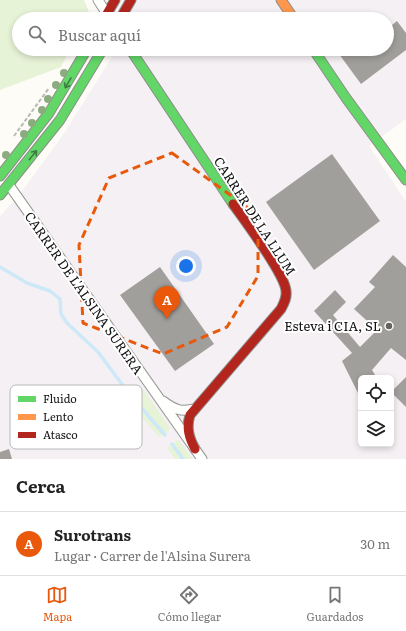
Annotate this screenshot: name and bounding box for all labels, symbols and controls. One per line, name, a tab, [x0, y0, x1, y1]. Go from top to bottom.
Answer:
search box	[12, 12, 394, 56]
icon: search	[26, 23, 48, 45]
text: Buscar aquí	[58, 23, 141, 46]
one-way arrow	[63, 77, 71, 89]
one-way arrow	[29, 149, 38, 160]
street label: CARRER DE LA LLUM	[210, 153, 301, 279]
street label: CARRER DE L'ALSINA SURERA	[21, 208, 148, 378]
your location	[176, 256, 196, 276]
pin: A	[154, 286, 180, 319]
place label: Esteva i CIA, SL	[284, 316, 381, 335]
marker: Esteva i CIA, SL	[384, 321, 394, 331]
map controls	[358, 375, 394, 447]
button: locate	[358, 375, 394, 411]
legend	[10, 385, 142, 449]
text: Fluido	[43, 390, 77, 406]
text: Lento	[43, 408, 73, 424]
button: layers	[358, 411, 394, 447]
text: Atasco	[43, 426, 78, 442]
text: Cerca	[16, 473, 65, 498]
text: Surotrans	[54, 523, 131, 546]
text: A	[24, 534, 34, 553]
text: 30 m	[360, 534, 390, 553]
text: Lugar · Carrer de l'Alsina Surera	[54, 546, 251, 565]
tab: Mapa	[43, 584, 72, 624]
tab: Cómo llegar	[158, 584, 221, 624]
tab: Guardados	[307, 584, 363, 624]

